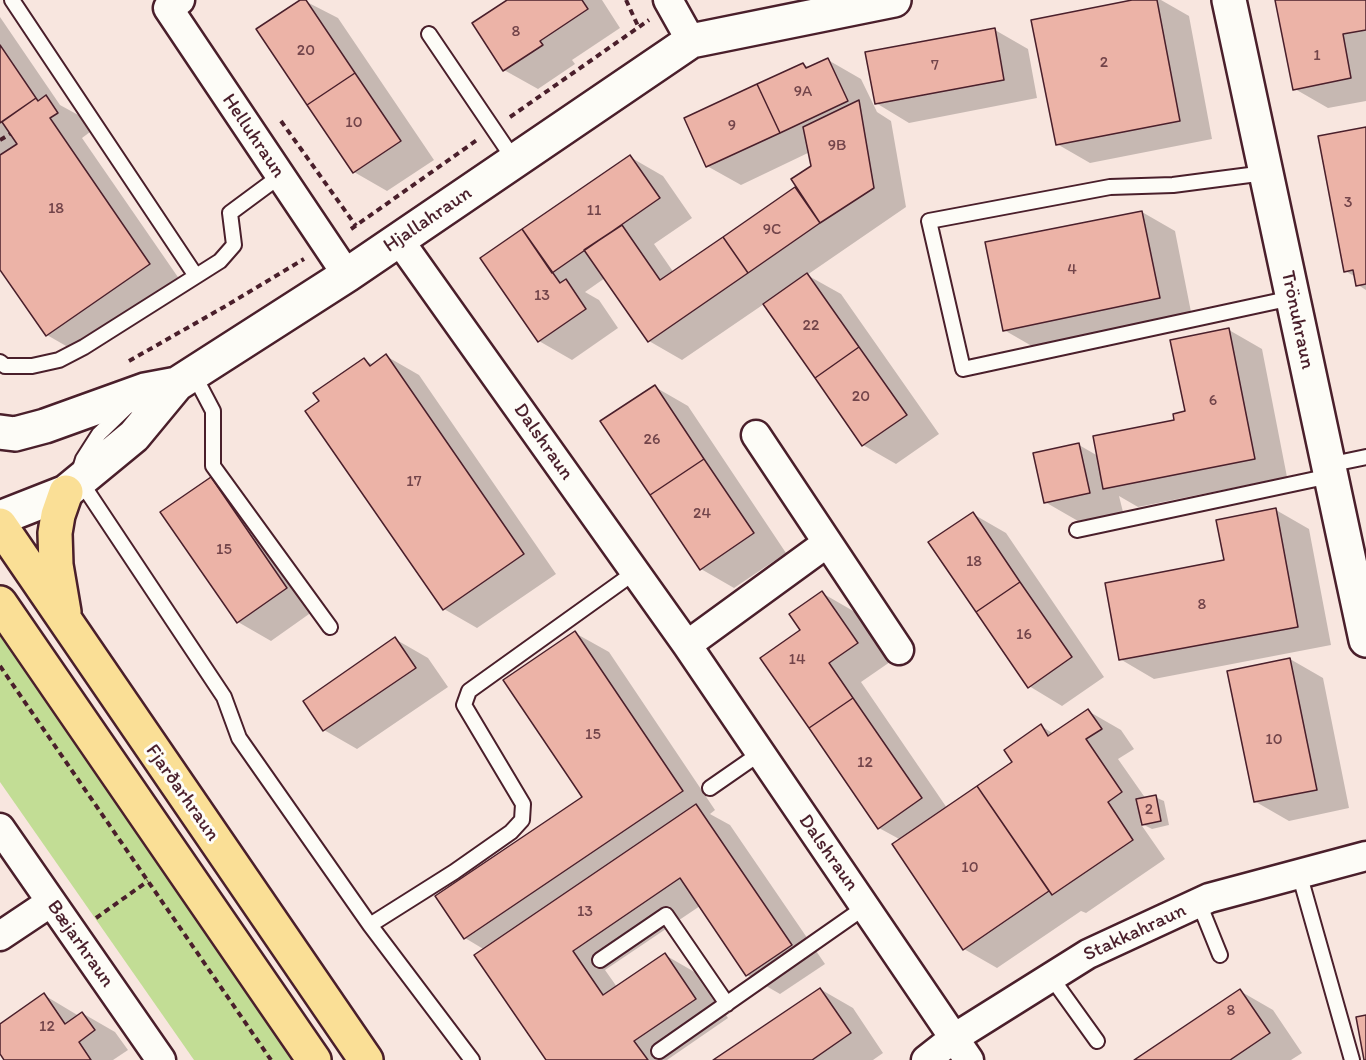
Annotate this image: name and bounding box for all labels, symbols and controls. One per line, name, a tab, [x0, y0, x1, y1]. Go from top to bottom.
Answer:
house number: 8	[512, 22, 520, 42]
house number: 20	[297, 41, 315, 61]
house number: 1	[1313, 46, 1321, 66]
house number: 2	[1100, 53, 1108, 73]
house number: 7	[931, 56, 939, 76]
house number: 9A	[794, 82, 812, 102]
street label: Helluhraun	[216, 89, 290, 183]
house number: 10	[345, 113, 363, 133]
house number: 9	[728, 116, 736, 136]
house number: 9B	[828, 136, 846, 156]
street label: Hjallahraun	[379, 182, 477, 258]
house number: 3	[1344, 193, 1352, 213]
house number: 18	[48, 199, 64, 219]
house number: 11	[587, 201, 601, 221]
house number: 9C	[763, 220, 781, 240]
house number: 4	[1067, 260, 1077, 280]
street label: Trönuhraun	[1275, 269, 1319, 371]
house number: 13	[534, 286, 550, 306]
house number: 22	[803, 316, 819, 336]
house number: 20	[852, 387, 870, 407]
house number: 6	[1209, 391, 1217, 411]
street label: Dalshraun	[508, 399, 578, 485]
house number: 26	[644, 430, 660, 450]
house number: 17	[406, 472, 422, 492]
house number: 24	[693, 504, 711, 524]
house number: 15	[216, 540, 232, 560]
house number: 18	[966, 552, 982, 572]
house number: 8	[1198, 595, 1206, 615]
house number: 16	[1016, 625, 1032, 645]
house number: 14	[788, 650, 806, 670]
house number: 15	[585, 725, 601, 745]
house number: 10	[1265, 730, 1283, 750]
street label: Fjarðarhraun	[140, 740, 224, 846]
house number: 12	[857, 753, 873, 773]
house number: 2	[1145, 800, 1153, 820]
street label: Dalshraun	[793, 810, 863, 896]
house number: 10	[961, 858, 979, 878]
street label: Bæjarhraun	[41, 896, 119, 992]
street label: Stakkahraun	[1080, 899, 1190, 967]
house number: 13	[577, 902, 593, 922]
house number: 8	[1227, 1001, 1235, 1021]
house number: 12	[39, 1017, 55, 1037]

